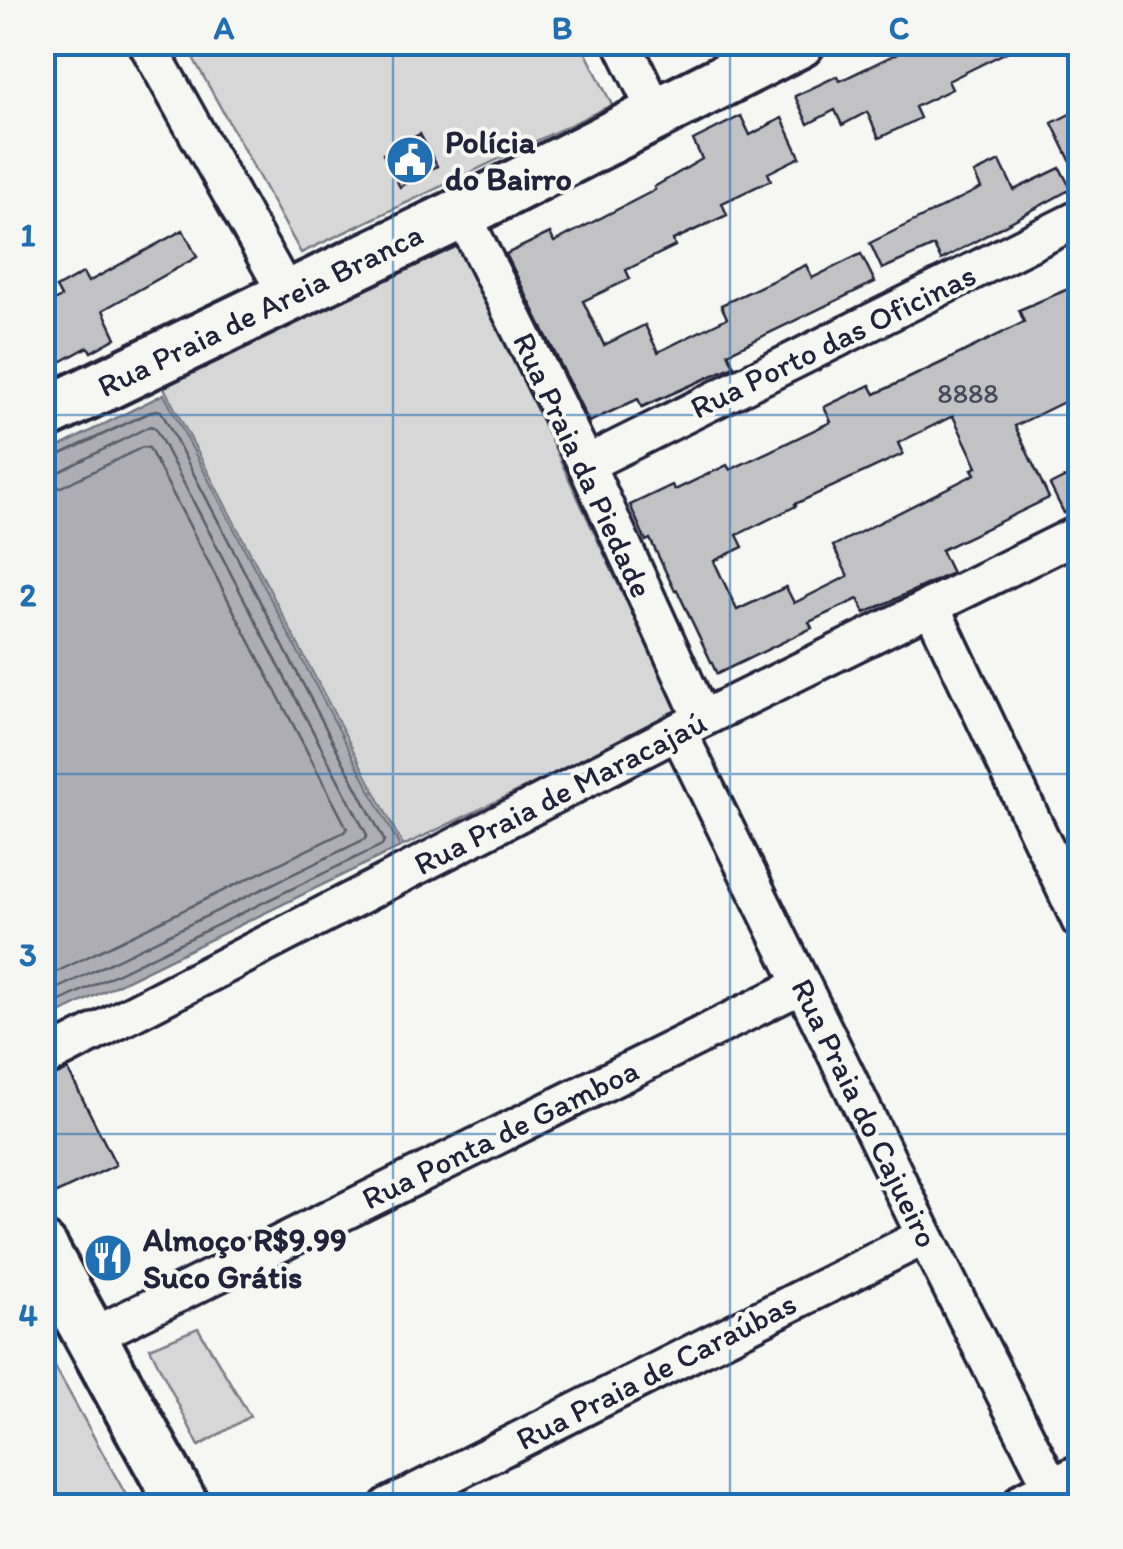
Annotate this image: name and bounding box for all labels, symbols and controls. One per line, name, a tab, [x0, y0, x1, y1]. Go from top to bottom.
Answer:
text: A	[213, 9, 235, 47]
text: B	[552, 9, 572, 47]
text: C	[889, 9, 909, 47]
place label: Polícia do Bairro	[445, 123, 572, 198]
public building icon: Polícia do Bairro	[384, 134, 436, 186]
street label: Rua Praia de Areia Branca	[91, 215, 429, 405]
text: 1	[21, 216, 36, 254]
street label: Rua Porto das Oficinas	[684, 255, 982, 427]
street label: Rua Praia da Piedade	[505, 326, 661, 604]
house number: 8888	[937, 376, 999, 410]
text: 2	[20, 576, 37, 614]
street label: Rua Praia de Maracajaú	[408, 703, 712, 883]
text: 3	[19, 936, 37, 974]
street label: Rua Praia do Cajueiro	[783, 972, 947, 1254]
street label: Rua Ponta de Gamboa	[356, 1050, 645, 1217]
place label: Almoço R$9.99 Suco Grátis	[142, 1221, 347, 1296]
restaurant icon: Almoço R$9.99 Suco Grátis	[82, 1232, 134, 1284]
street label: Rua Praia de Caraúbas	[510, 1284, 802, 1458]
text: 4	[18, 1296, 38, 1334]

